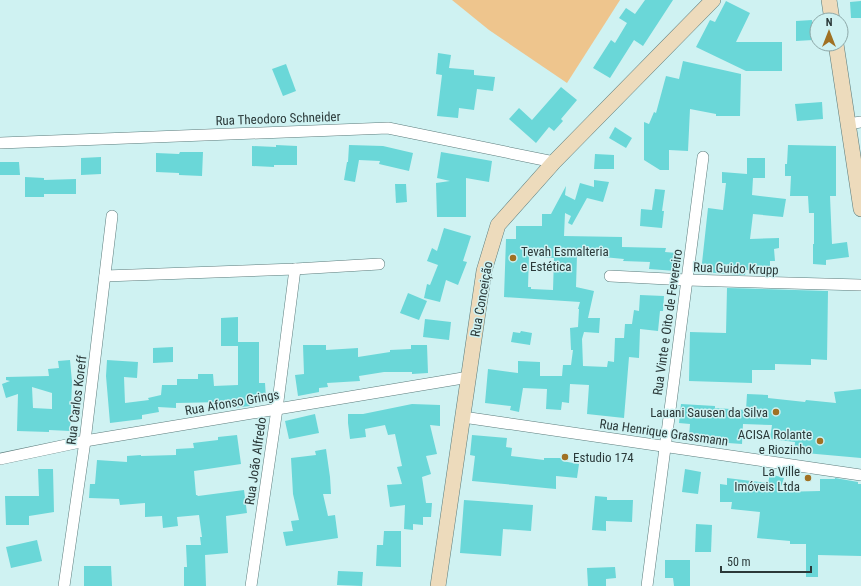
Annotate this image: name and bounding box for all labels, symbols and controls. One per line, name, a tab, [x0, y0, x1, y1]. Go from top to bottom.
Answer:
north arrow	[809, 12, 849, 52]
text: N	[826, 16, 833, 29]
street label: Rua Theodoro Schneider	[215, 109, 341, 128]
place label: Tevah Esmalteria e Estética	[521, 244, 609, 274]
street label: Rua Vinte e Oito de Fevereiro	[650, 248, 685, 396]
marker: Tevah Esmalteria e Estética	[508, 253, 518, 263]
street label: Rua Conceição	[467, 260, 496, 338]
street label: Rua Guido Krupp	[693, 260, 779, 277]
street label: Rua Carlos Koreff	[64, 354, 89, 446]
street label: Rua Afonso Grings	[184, 387, 280, 418]
place label: Lauani Sausen da Silva	[650, 405, 768, 420]
marker: Lauani Sausen da Silva	[771, 407, 781, 417]
street label: Rua João Alfredo	[242, 416, 269, 506]
street label: Rua Henrique Grassmann	[599, 416, 729, 449]
place label: ACISA Rolante e Riozinho	[738, 427, 812, 457]
marker: ACISA Rolante e Riozinho	[815, 436, 825, 446]
place label: Estudio 174	[573, 450, 634, 465]
marker: Estudio 174	[560, 452, 570, 462]
place label: La Ville Imóveis Ltda	[734, 464, 800, 494]
marker: La Ville Imóveis Ltda	[803, 473, 813, 483]
scale bar	[721, 548, 811, 574]
text: 50 m	[727, 555, 751, 569]

